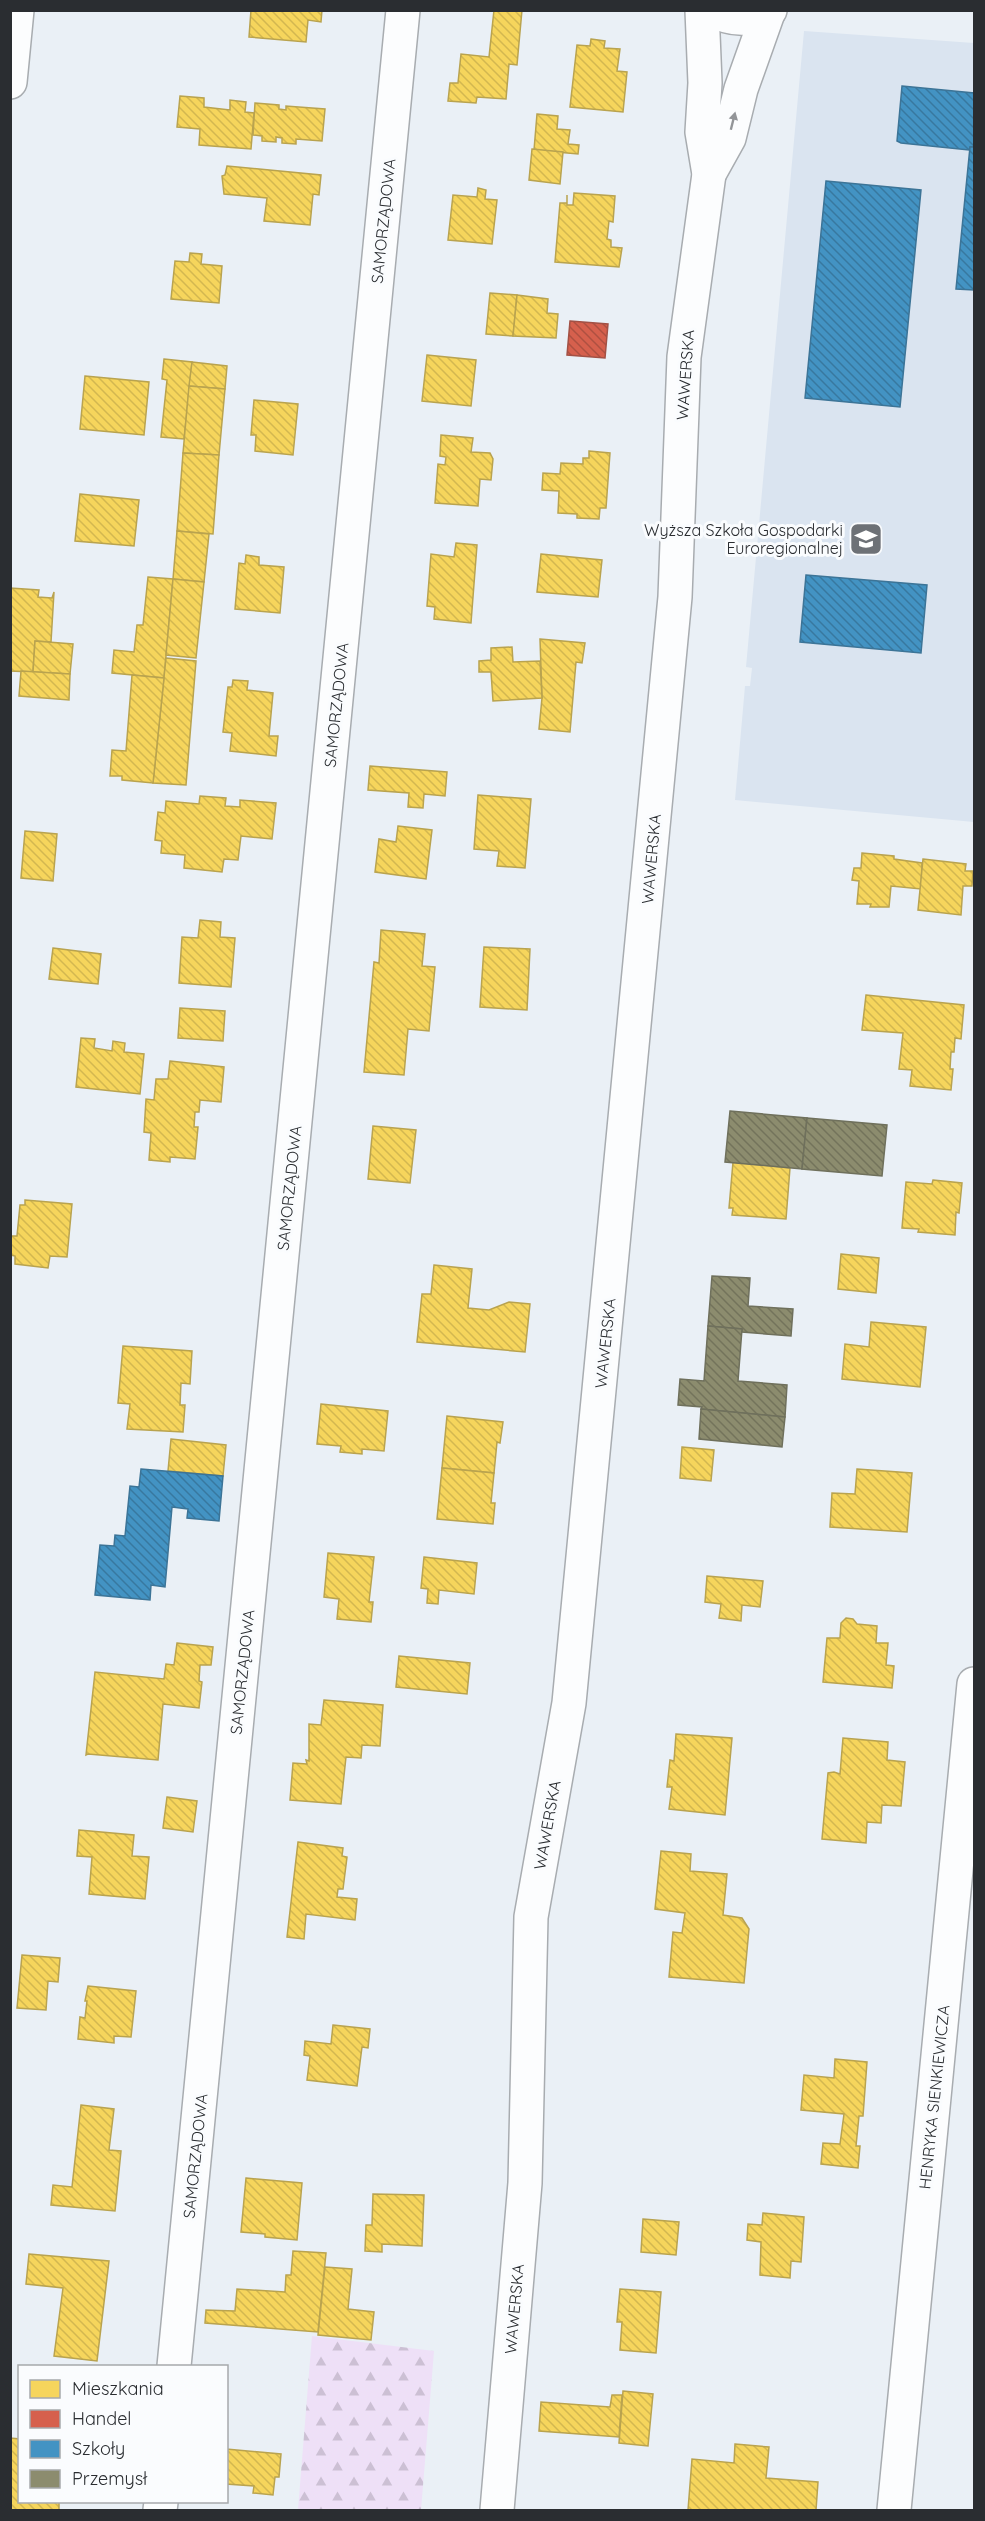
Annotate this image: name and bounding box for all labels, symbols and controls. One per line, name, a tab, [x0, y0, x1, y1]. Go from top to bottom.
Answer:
one-way arrow	[729, 112, 738, 130]
street label: SAMORZĄDOWA	[367, 158, 399, 284]
street label: WAWERSKA	[672, 329, 698, 421]
place label: Wyższa Szkoła Gospodarki Euroregionalnej	[644, 520, 843, 558]
school or university icon: Wyższa Szkoła Gospodarki Euroregionalnej	[848, 521, 884, 557]
street label: SAMORZĄDOWA	[320, 642, 352, 768]
street label: WAWERSKA	[637, 813, 665, 905]
street label: SAMORZĄDOWA	[273, 1125, 305, 1251]
street label: WAWERSKA	[590, 1297, 620, 1389]
street label: SAMORZĄDOWA	[226, 1609, 258, 1735]
street label: WAWERSKA	[529, 1779, 565, 1871]
street label: HENRYKA SIENKIEWICZA	[914, 2004, 954, 2190]
street label: SAMORZĄDOWA	[179, 2093, 211, 2219]
street label: WAWERSKA	[500, 2263, 528, 2355]
legend	[18, 2365, 228, 2503]
text: Mieszkania	[72, 2377, 164, 2400]
text: Handel	[72, 2407, 132, 2430]
text: Szkoły	[72, 2437, 125, 2460]
text: Przemysł	[72, 2467, 148, 2490]

